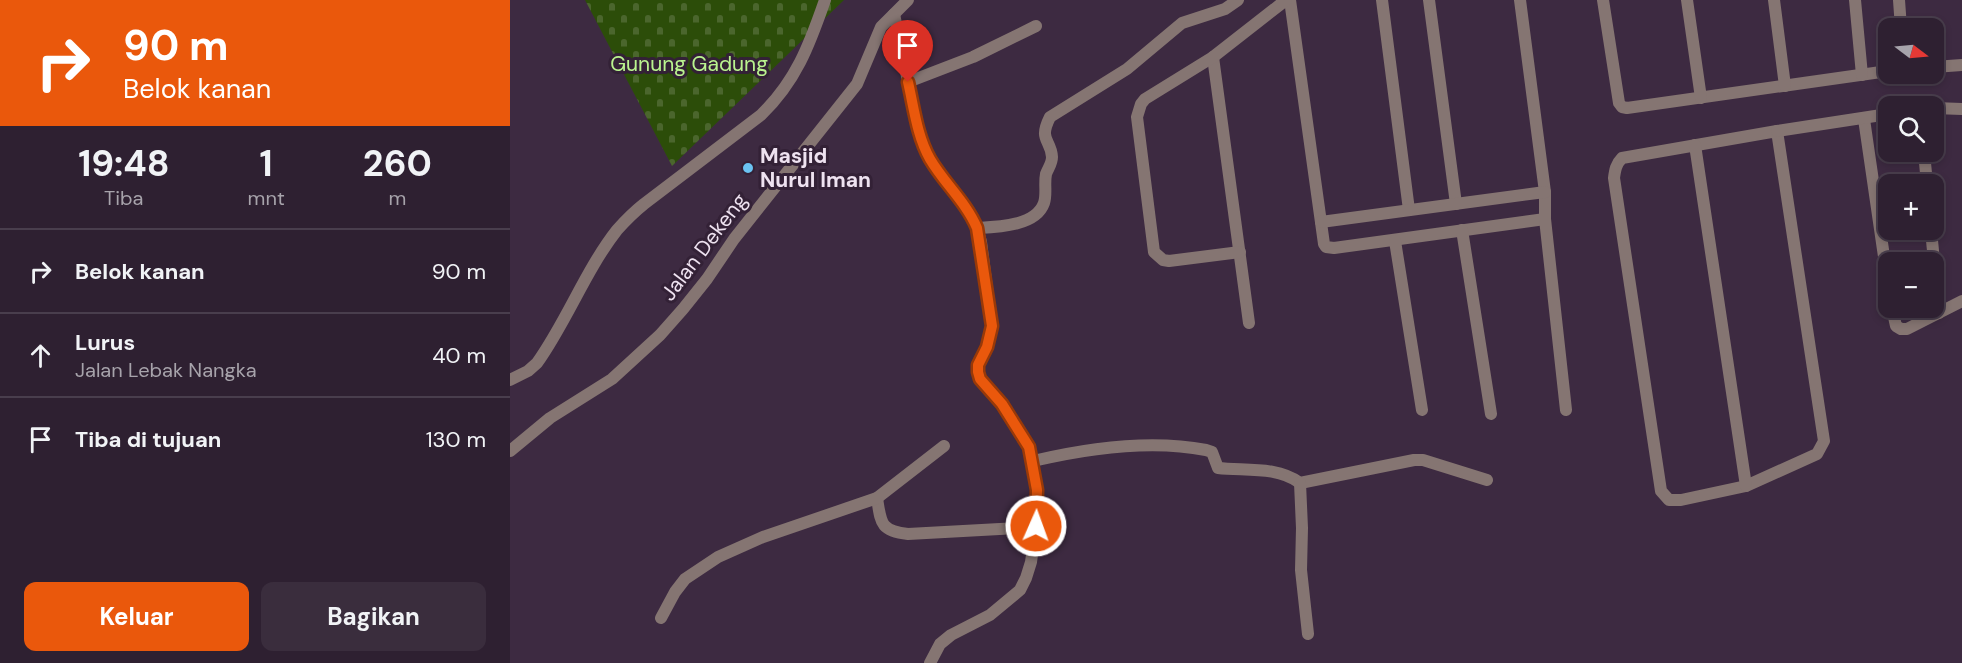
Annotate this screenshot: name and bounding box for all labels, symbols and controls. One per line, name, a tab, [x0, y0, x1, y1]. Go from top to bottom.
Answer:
text: 90 m	[123, 18, 229, 73]
north arrow	[1878, 18, 1944, 84]
map controls	[1878, 18, 1944, 318]
pin	[882, 20, 933, 82]
icon: right	[24, 24, 102, 102]
icon: arrive	[891, 29, 924, 62]
park label: Gunung Gadung	[610, 50, 768, 78]
text: Belok kanan	[123, 71, 271, 106]
button: search	[1878, 96, 1944, 162]
text: 19:48	[78, 140, 169, 187]
text: 1	[260, 140, 273, 187]
text: 260	[363, 140, 432, 187]
place label: Masjid Nurul Iman	[760, 142, 871, 194]
marker: Masjid Nurul Iman	[741, 161, 755, 175]
button: +	[1878, 174, 1944, 240]
text: Tiba	[104, 185, 144, 211]
text: mnt	[248, 185, 285, 211]
text: m	[388, 185, 406, 211]
street label: Jalan Dekeng	[654, 187, 754, 306]
button: −	[1878, 252, 1944, 318]
icon: right	[24, 255, 57, 288]
text: Belok kanan	[75, 257, 205, 286]
text: 90 m	[432, 257, 486, 286]
text: Lurus	[75, 328, 135, 357]
icon: ahead	[24, 339, 57, 372]
text: 40 m	[432, 341, 486, 370]
text: Jalan Lebak Nangka	[75, 357, 257, 383]
icon: arrive	[24, 423, 57, 456]
text: Tiba di tujuan	[75, 425, 221, 454]
text: 130 m	[426, 425, 486, 454]
position arrow	[1004, 494, 1068, 558]
button: Keluar	[24, 582, 249, 651]
button: Bagikan	[261, 582, 486, 651]

